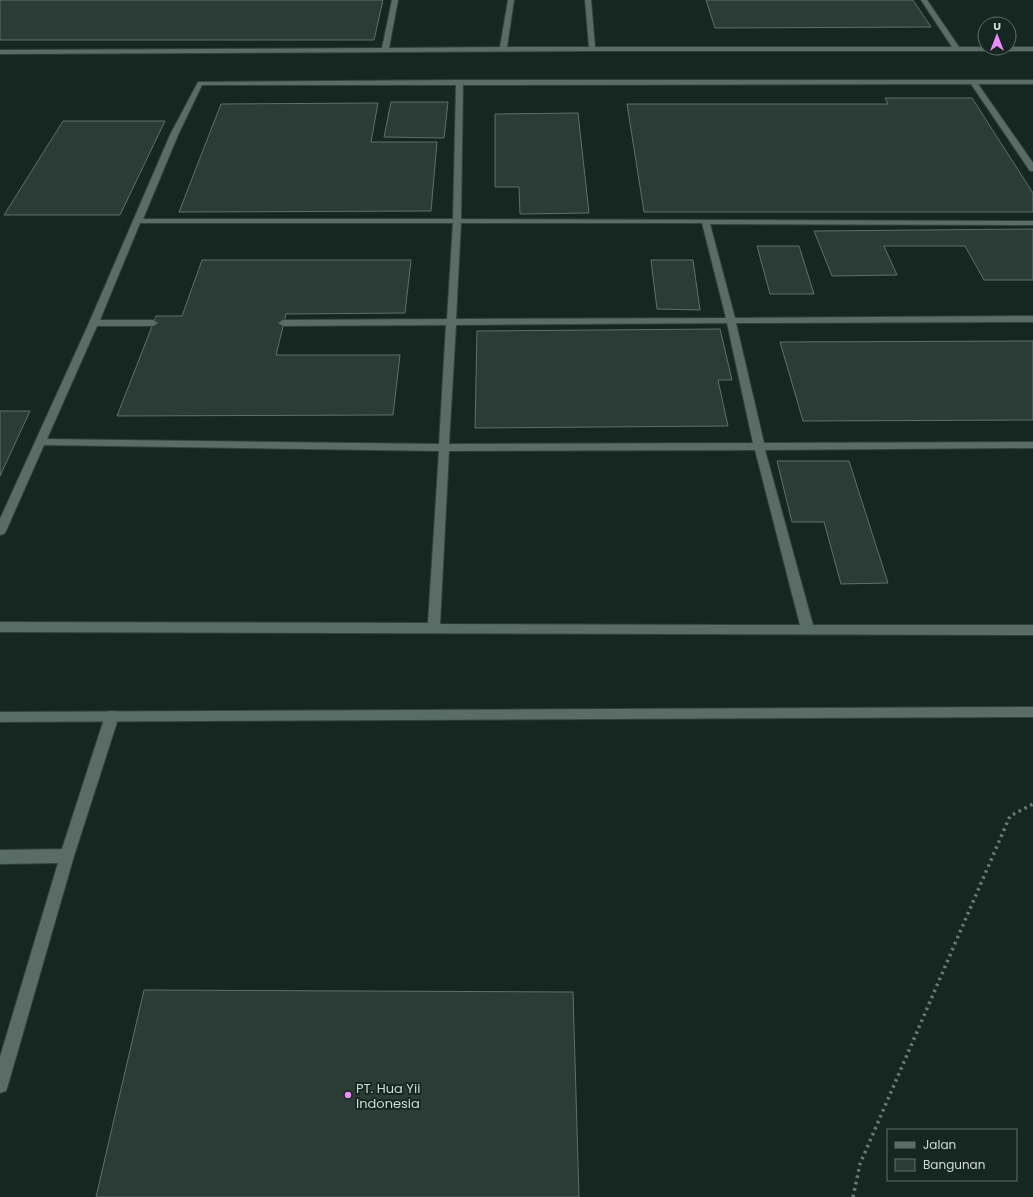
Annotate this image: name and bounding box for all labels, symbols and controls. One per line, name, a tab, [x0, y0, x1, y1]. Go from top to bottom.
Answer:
north arrow	[977, 16, 1017, 56]
text: U	[993, 18, 1001, 34]
place label: PT. Hua Yii Indonesia	[356, 1079, 420, 1113]
marker: PT. Hua Yii Indonesia	[343, 1090, 353, 1100]
legend	[887, 1129, 1017, 1181]
text: Jalan	[923, 1136, 956, 1153]
text: Bangunan	[923, 1156, 985, 1173]

